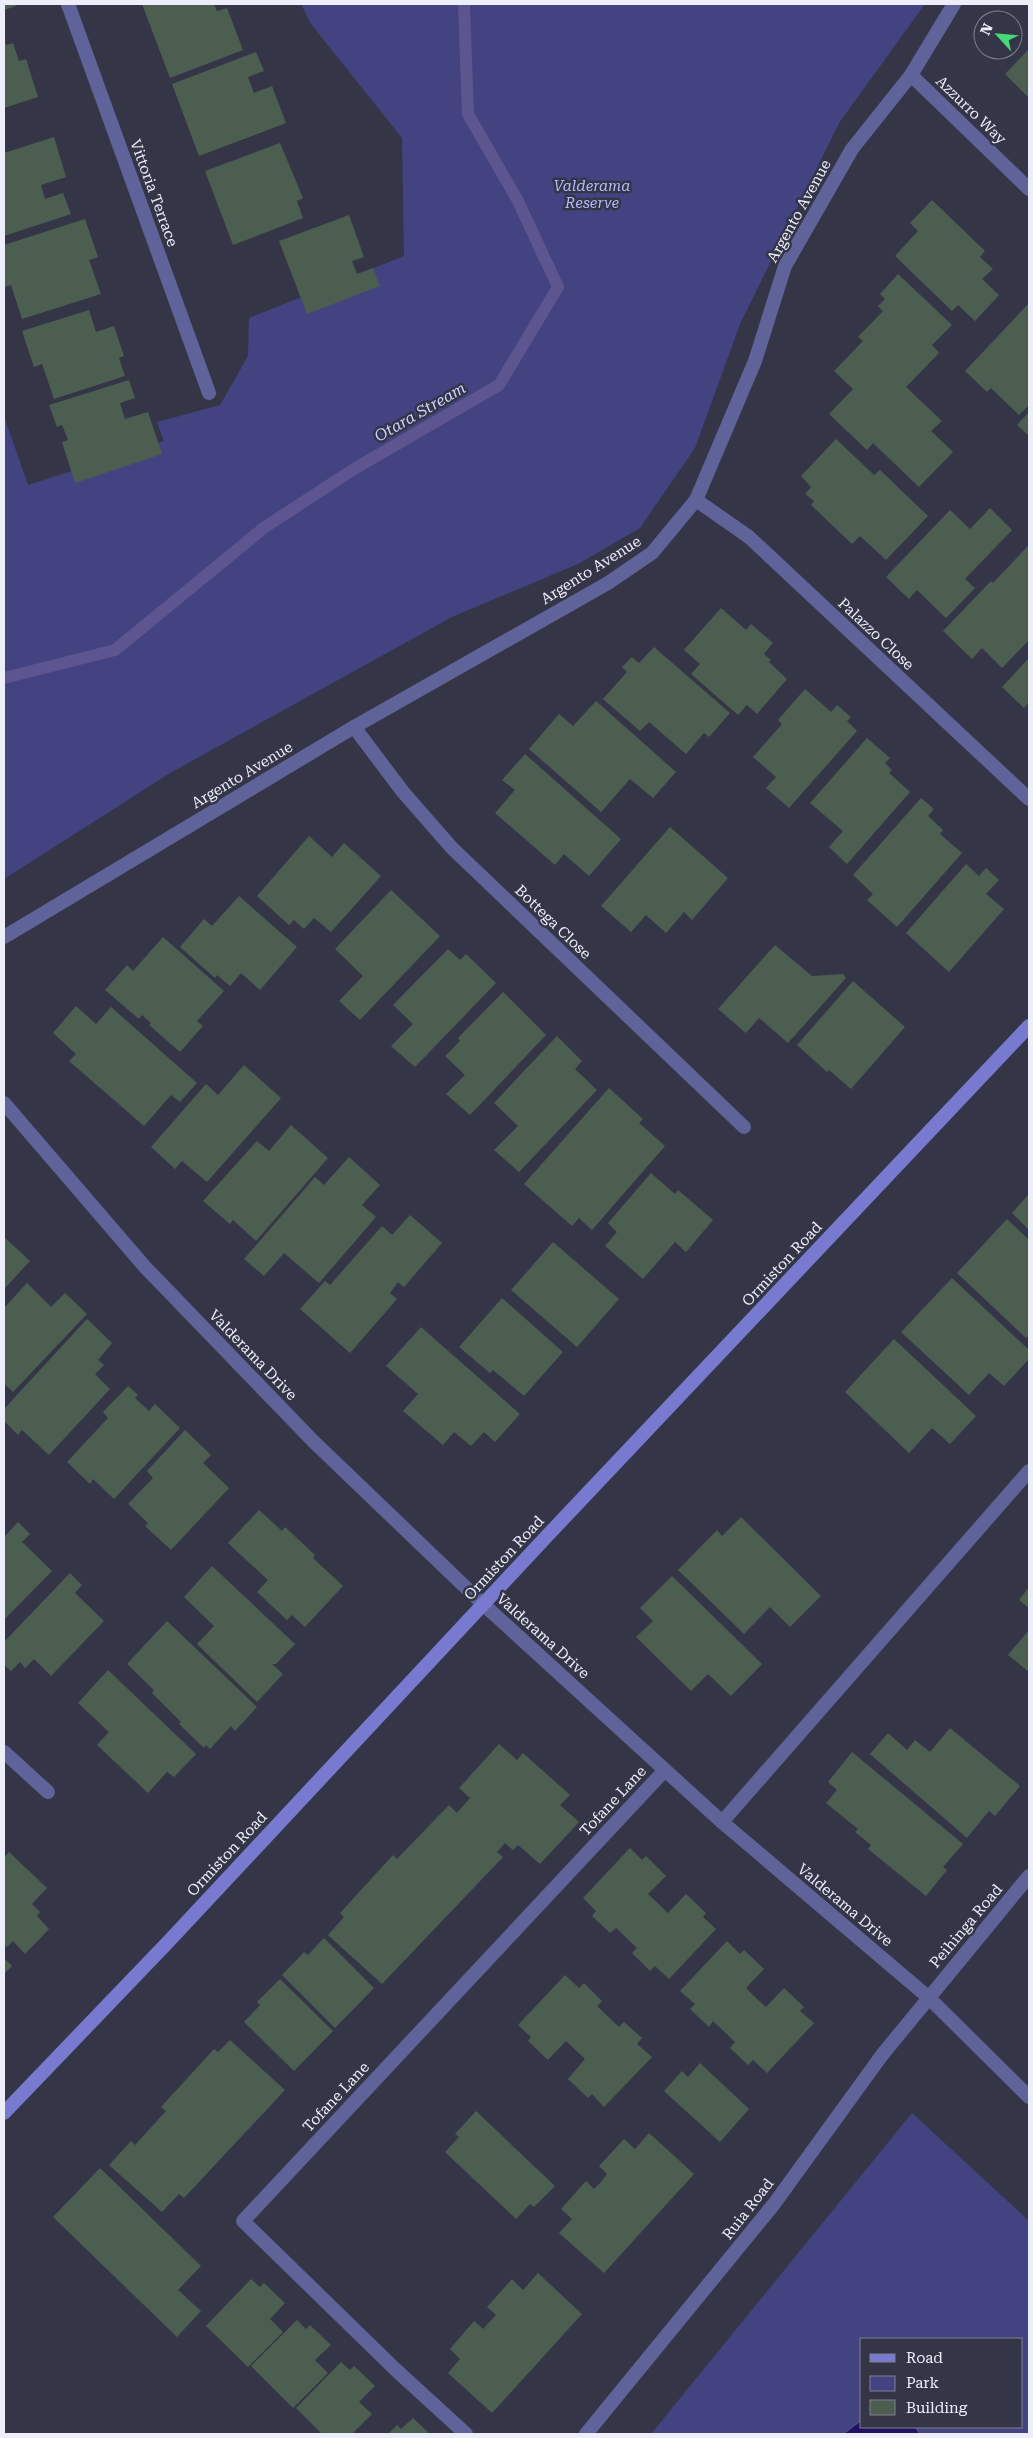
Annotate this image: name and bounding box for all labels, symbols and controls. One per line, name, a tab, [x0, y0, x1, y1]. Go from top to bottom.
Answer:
north arrow	[973, 10, 1023, 60]
text: N	[977, 21, 996, 38]
street label: Azzurro Way	[932, 72, 1010, 148]
street label: Vittoria Terrace	[126, 137, 182, 249]
street label: Argento Avenue	[763, 156, 835, 266]
park label: Valderama Reserve	[554, 177, 630, 212]
water label: Otara Stream	[371, 378, 469, 446]
street label: Argento Avenue	[538, 532, 644, 608]
street label: Palazzo Close	[834, 594, 918, 674]
street label: Argento Avenue	[188, 738, 296, 812]
street label: Bottega Close	[511, 881, 595, 963]
street label: Ormiston Road	[738, 1218, 826, 1310]
street label: Valderama Drive	[205, 1306, 301, 1404]
street label: Ormiston Road	[460, 1512, 548, 1604]
street label: Valderama Drive	[493, 1589, 593, 1683]
street label: Tofane Lane	[576, 1762, 650, 1840]
street label: Ormiston Road	[183, 1808, 271, 1900]
street label: Valderama Drive	[794, 1860, 896, 1950]
street label: Peihinga Road	[926, 1880, 1006, 1971]
street label: Tofane Lane	[299, 2058, 373, 2136]
street label: Ruia Road	[718, 2174, 778, 2243]
legend	[860, 2338, 1023, 2428]
text: Road	[906, 2349, 943, 2367]
text: Park	[906, 2374, 940, 2392]
text: Building	[906, 2399, 968, 2417]

